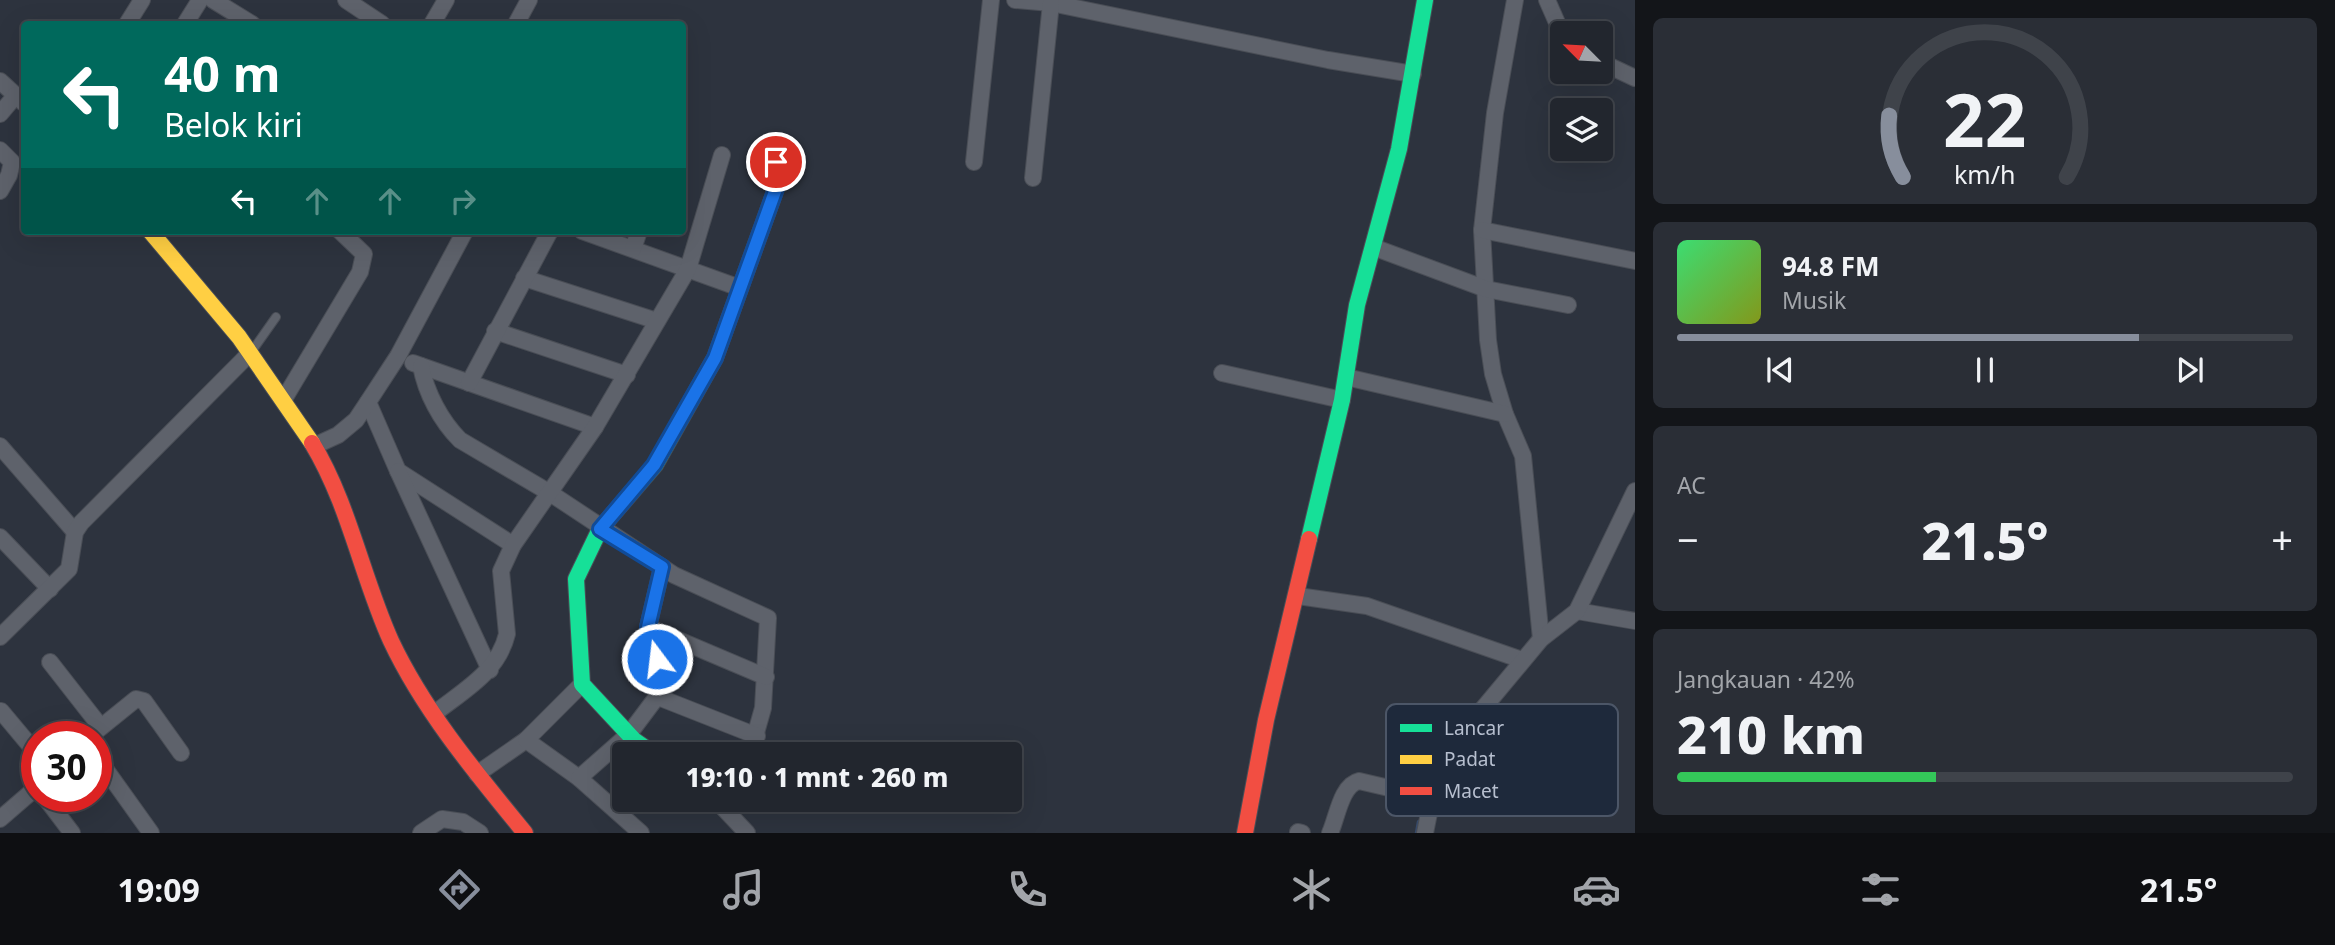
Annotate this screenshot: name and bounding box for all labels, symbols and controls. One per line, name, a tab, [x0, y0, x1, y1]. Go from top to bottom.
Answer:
north arrow	[1550, 21, 1614, 84]
map controls	[1550, 21, 1613, 161]
text: 40 m	[164, 40, 281, 106]
icon: left	[49, 49, 140, 140]
text: 22	[1943, 69, 2027, 168]
button: layers	[1550, 98, 1613, 161]
text: Belok kiri	[164, 103, 303, 146]
pin	[746, 132, 806, 192]
icon: arrive	[757, 143, 795, 181]
text: km/h	[1954, 157, 2016, 191]
icon: left	[225, 182, 263, 220]
icon: ahead	[298, 182, 336, 220]
icon: ahead	[371, 182, 409, 220]
icon: right	[444, 182, 482, 220]
text: 94.8 FM	[1782, 248, 1879, 284]
text: Musik	[1782, 284, 1846, 316]
icon: previous	[1761, 351, 1799, 389]
icon: pause	[1966, 351, 2004, 389]
icon: next	[2171, 351, 2209, 389]
text: AC	[1677, 469, 1706, 501]
text: 21.5°	[1922, 504, 2048, 575]
text: −	[1677, 513, 1699, 565]
text: +	[2271, 513, 2293, 565]
position arrow	[620, 622, 694, 696]
text: Jangkauan · 42%	[1677, 663, 1855, 695]
text: 210 km	[1677, 698, 1865, 769]
legend	[1386, 704, 1618, 816]
text: Lancar	[1444, 715, 1504, 741]
speed limit sign: 30	[21, 721, 112, 812]
text: Padat	[1444, 746, 1495, 772]
text: 19:10 · 1 mnt · 260 m	[685, 759, 949, 795]
text: Macet	[1444, 778, 1499, 804]
icon: directions	[435, 865, 484, 914]
icon: music	[719, 865, 768, 914]
icon: phone	[1003, 865, 1052, 914]
icon: climate	[1287, 865, 1336, 914]
icon: car	[1572, 865, 1621, 914]
icon: filters	[1856, 865, 1905, 914]
text: 19:09	[118, 868, 200, 911]
text: 21.5°	[2140, 868, 2217, 911]

